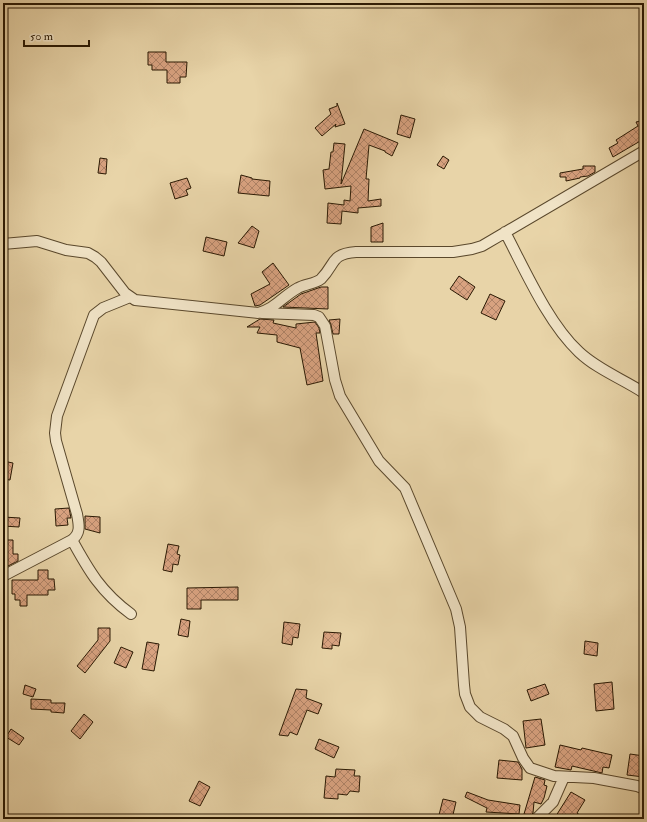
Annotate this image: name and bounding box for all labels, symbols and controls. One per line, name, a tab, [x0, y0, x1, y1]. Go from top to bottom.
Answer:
scale bar	[24, 22, 89, 48]
text: 50 m	[30, 29, 54, 44]

